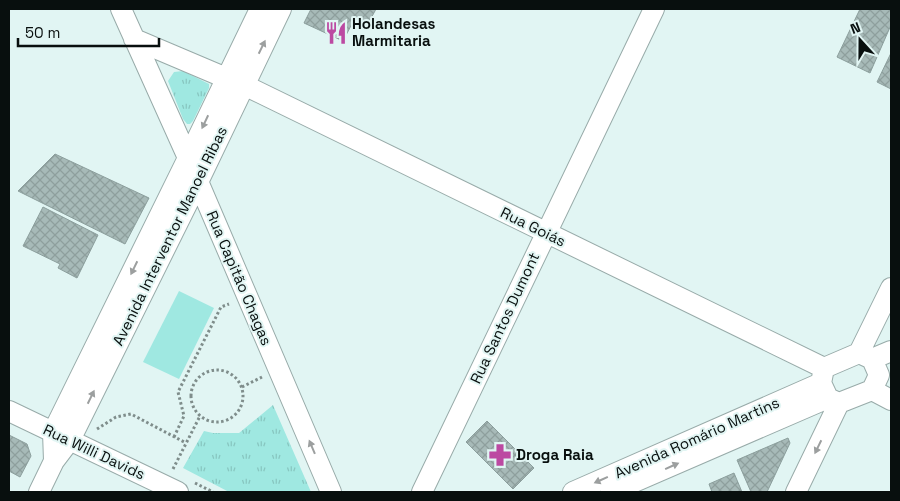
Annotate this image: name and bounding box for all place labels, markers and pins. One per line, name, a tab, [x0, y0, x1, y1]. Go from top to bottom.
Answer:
place label: Holandesas Marmitaria	[352, 14, 436, 50]
restaurant icon: Holandesas Marmitaria	[323, 20, 349, 46]
pharmacy icon: Droga Raia	[487, 442, 513, 468]
place label: Droga Raia	[516, 445, 594, 464]

